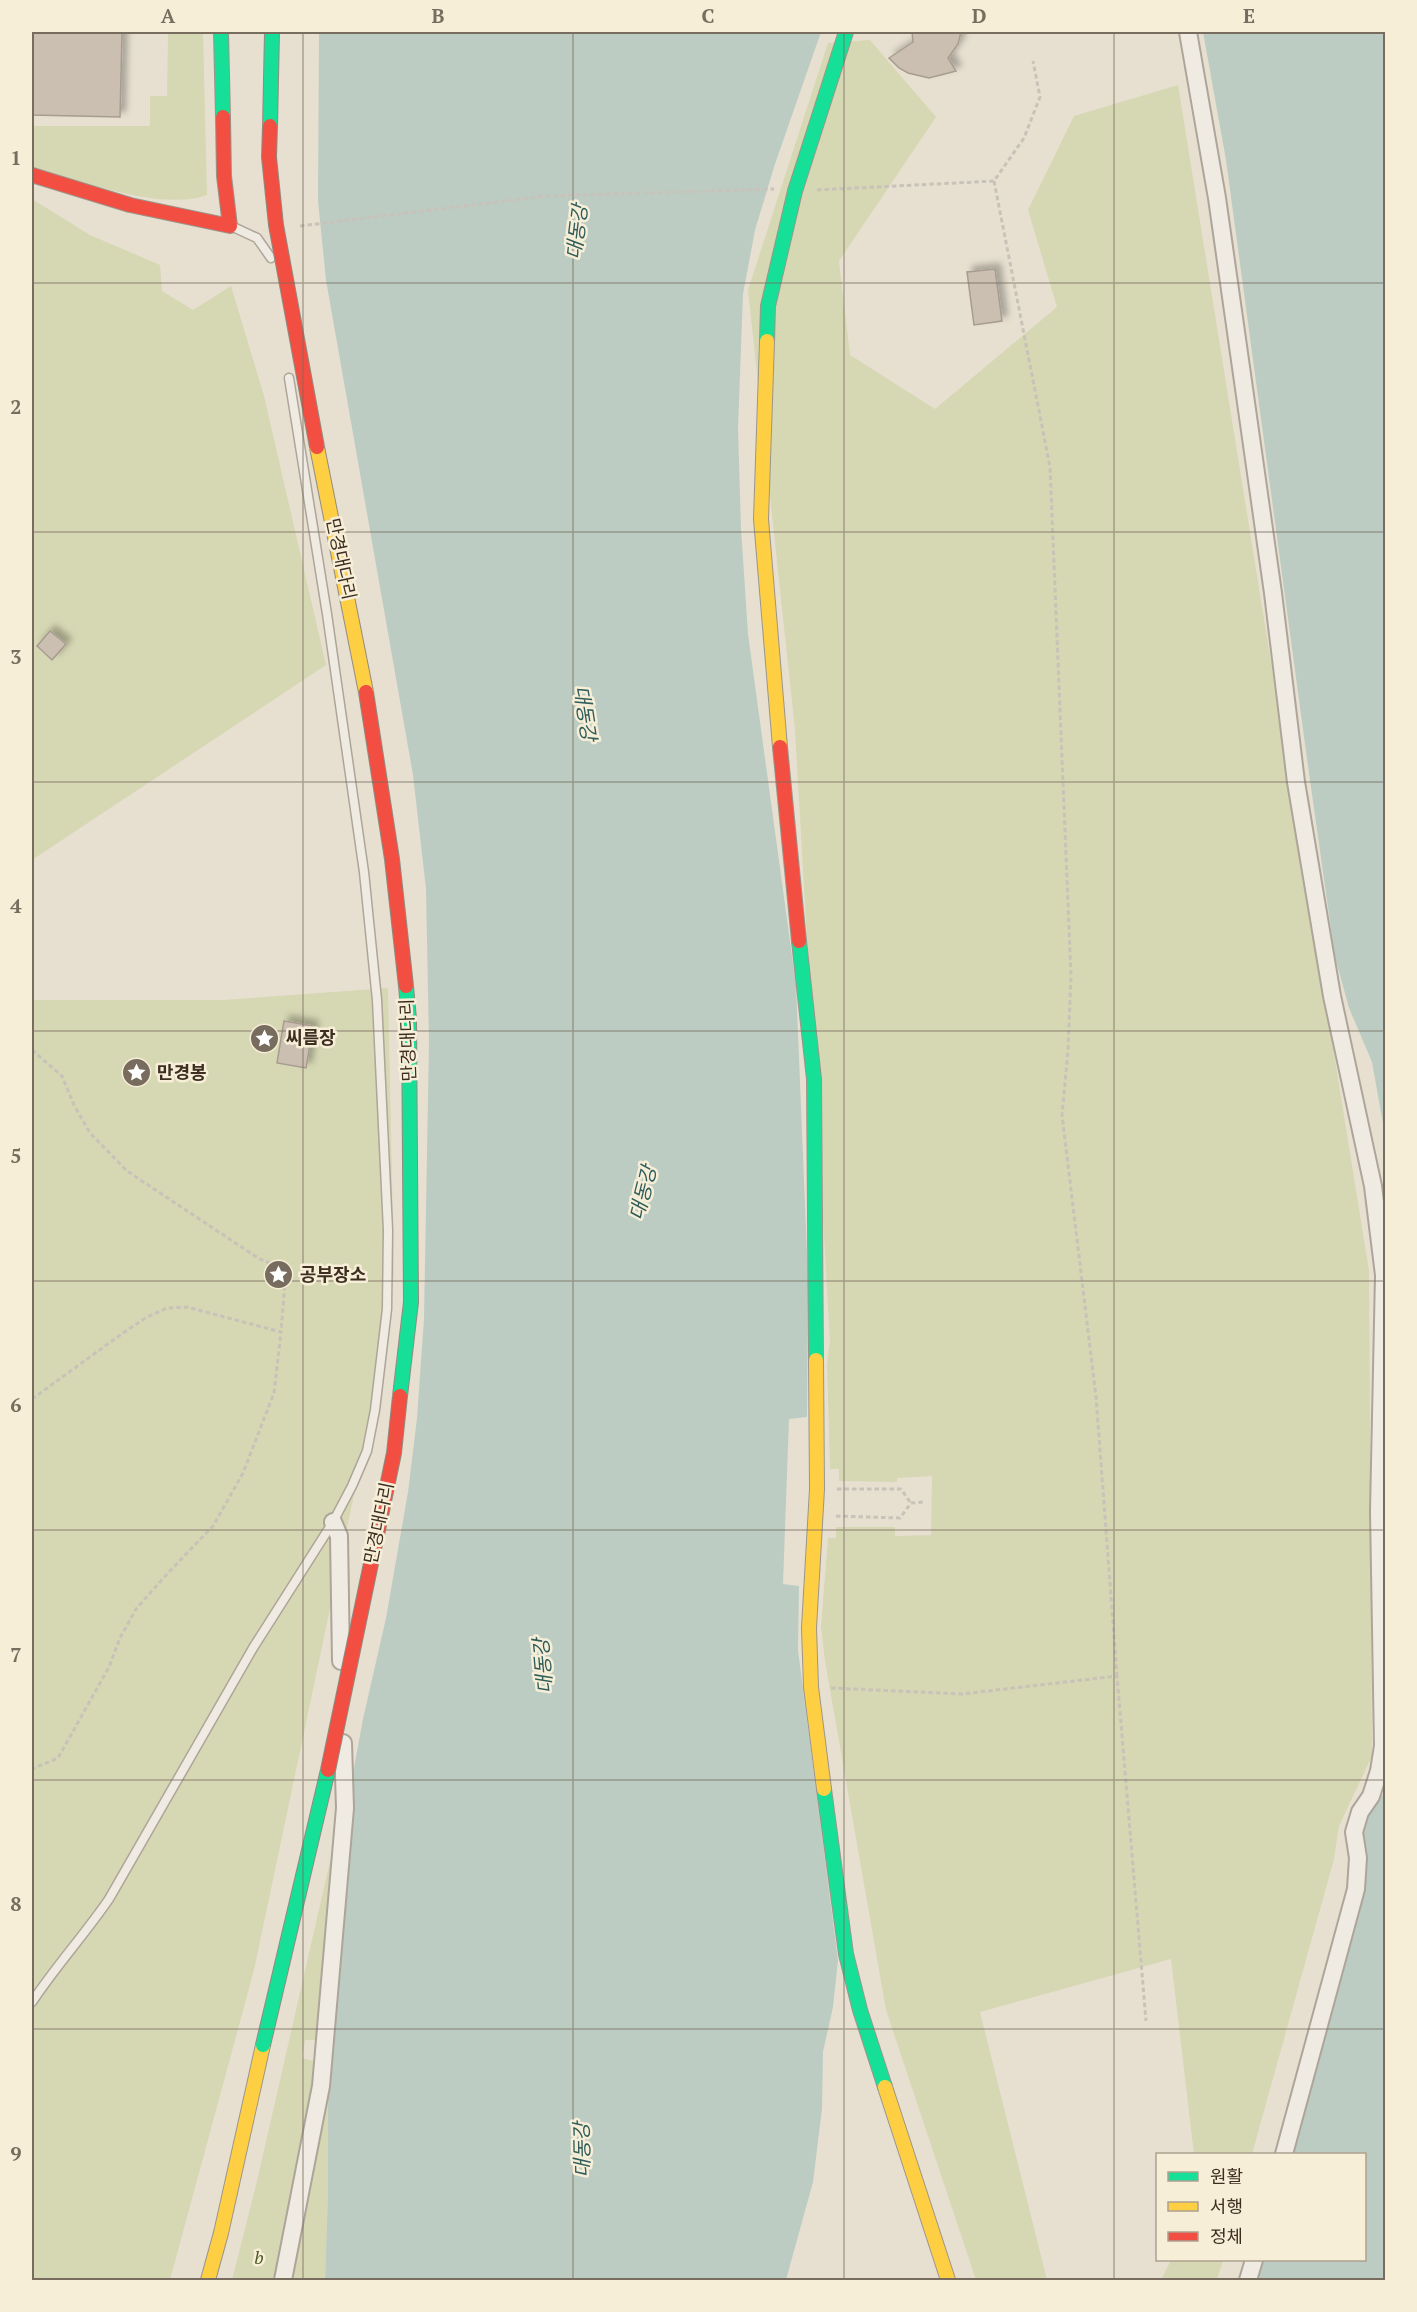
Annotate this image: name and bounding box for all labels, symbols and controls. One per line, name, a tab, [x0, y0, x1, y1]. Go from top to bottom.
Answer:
text: A	[161, 2, 176, 29]
text: B	[432, 2, 445, 29]
text: C	[701, 2, 715, 29]
text: D	[972, 2, 986, 29]
text: E	[1243, 2, 1255, 29]
text: 1	[10, 144, 22, 171]
water label: 대동강	[560, 200, 594, 261]
text: 2	[10, 393, 22, 420]
street label: 만경대다리	[322, 516, 362, 602]
text: 3	[10, 643, 22, 670]
water label: 대동강	[568, 684, 604, 745]
text: 4	[10, 892, 22, 919]
street label: 만경대다리	[394, 998, 420, 1082]
place icon: 씨름장	[249, 1022, 281, 1054]
place label: 씨름장	[286, 1025, 336, 1049]
place icon: 만경봉	[120, 1057, 152, 1089]
place label: 만경봉	[157, 1060, 207, 1084]
text: 5	[10, 1142, 22, 1169]
water label: 대동강	[623, 1160, 663, 1223]
place icon: 공부장소	[263, 1259, 295, 1291]
place label: 공부장소	[300, 1262, 366, 1286]
text: 6	[10, 1391, 22, 1418]
street label: 만경대다리	[358, 1480, 398, 1566]
water label: 대동강	[526, 1635, 558, 1695]
text: 7	[10, 1641, 22, 1668]
text: 8	[10, 1890, 22, 1917]
water label: 대동강	[567, 2120, 595, 2178]
text: 9	[10, 2140, 22, 2167]
legend	[1156, 2153, 1366, 2261]
text: 원활	[1210, 2164, 1243, 2188]
text: 서행	[1210, 2194, 1243, 2218]
text: 정체	[1210, 2224, 1243, 2248]
park label: b	[254, 2245, 264, 2269]

